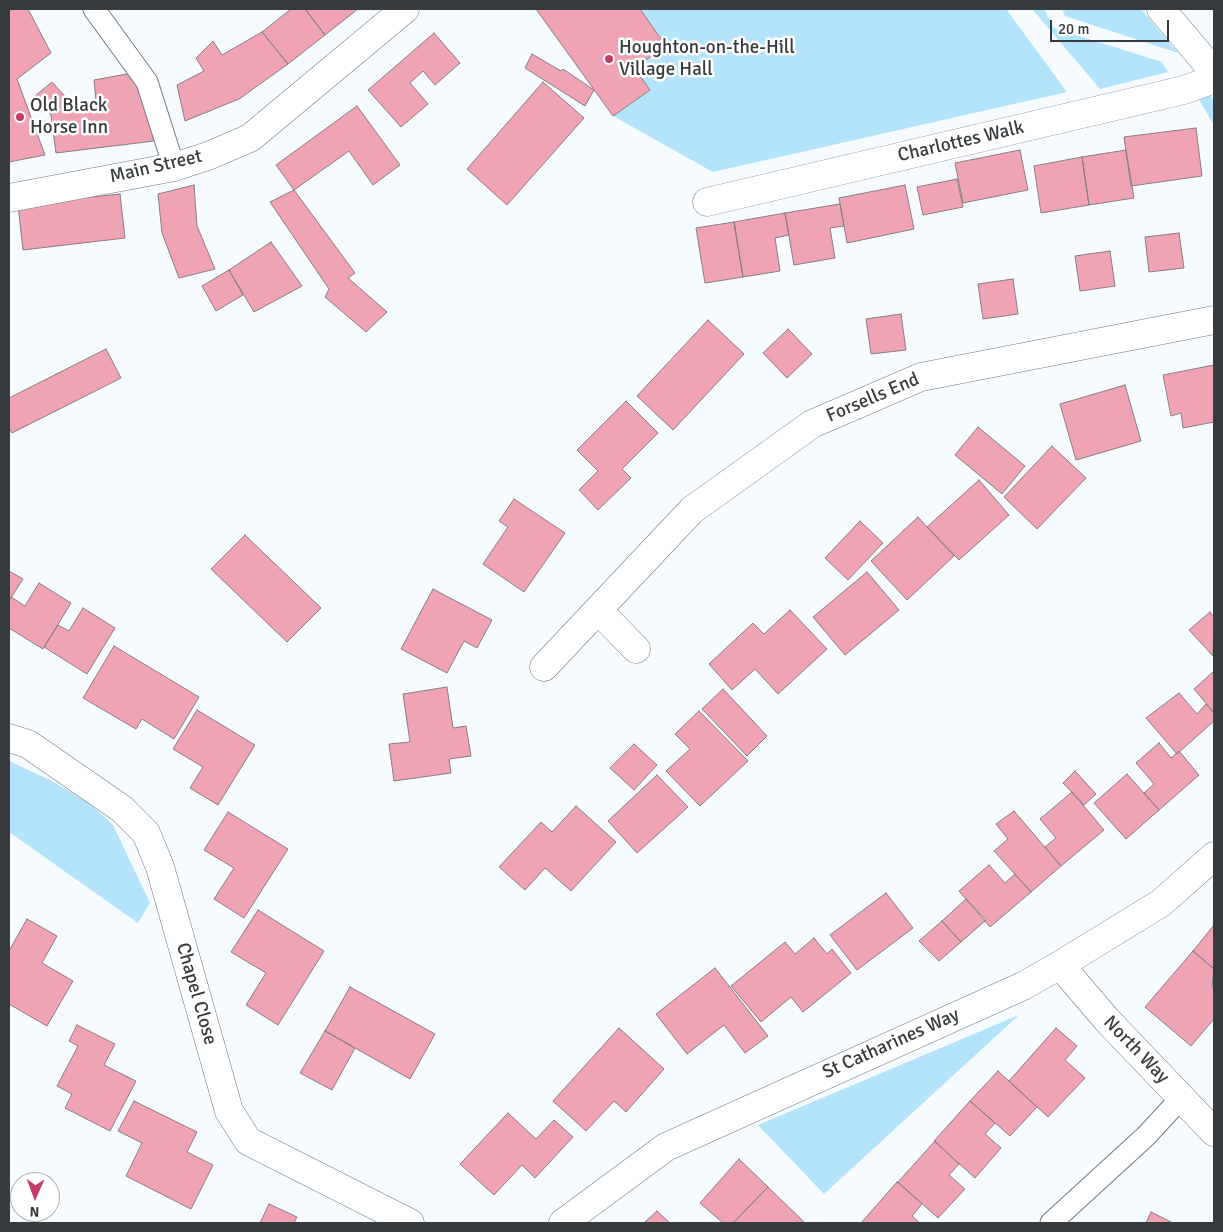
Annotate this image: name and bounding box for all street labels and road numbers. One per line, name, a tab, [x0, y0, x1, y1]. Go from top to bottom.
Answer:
street label: Charlottes Walk	[896, 116, 1026, 168]
street label: Main Street	[108, 145, 204, 189]
street label: Forsells End	[823, 368, 923, 428]
street label: Chapel Close	[171, 940, 221, 1048]
street label: St Catharines Way	[819, 1004, 963, 1084]
street label: North Way	[1098, 1011, 1174, 1089]

